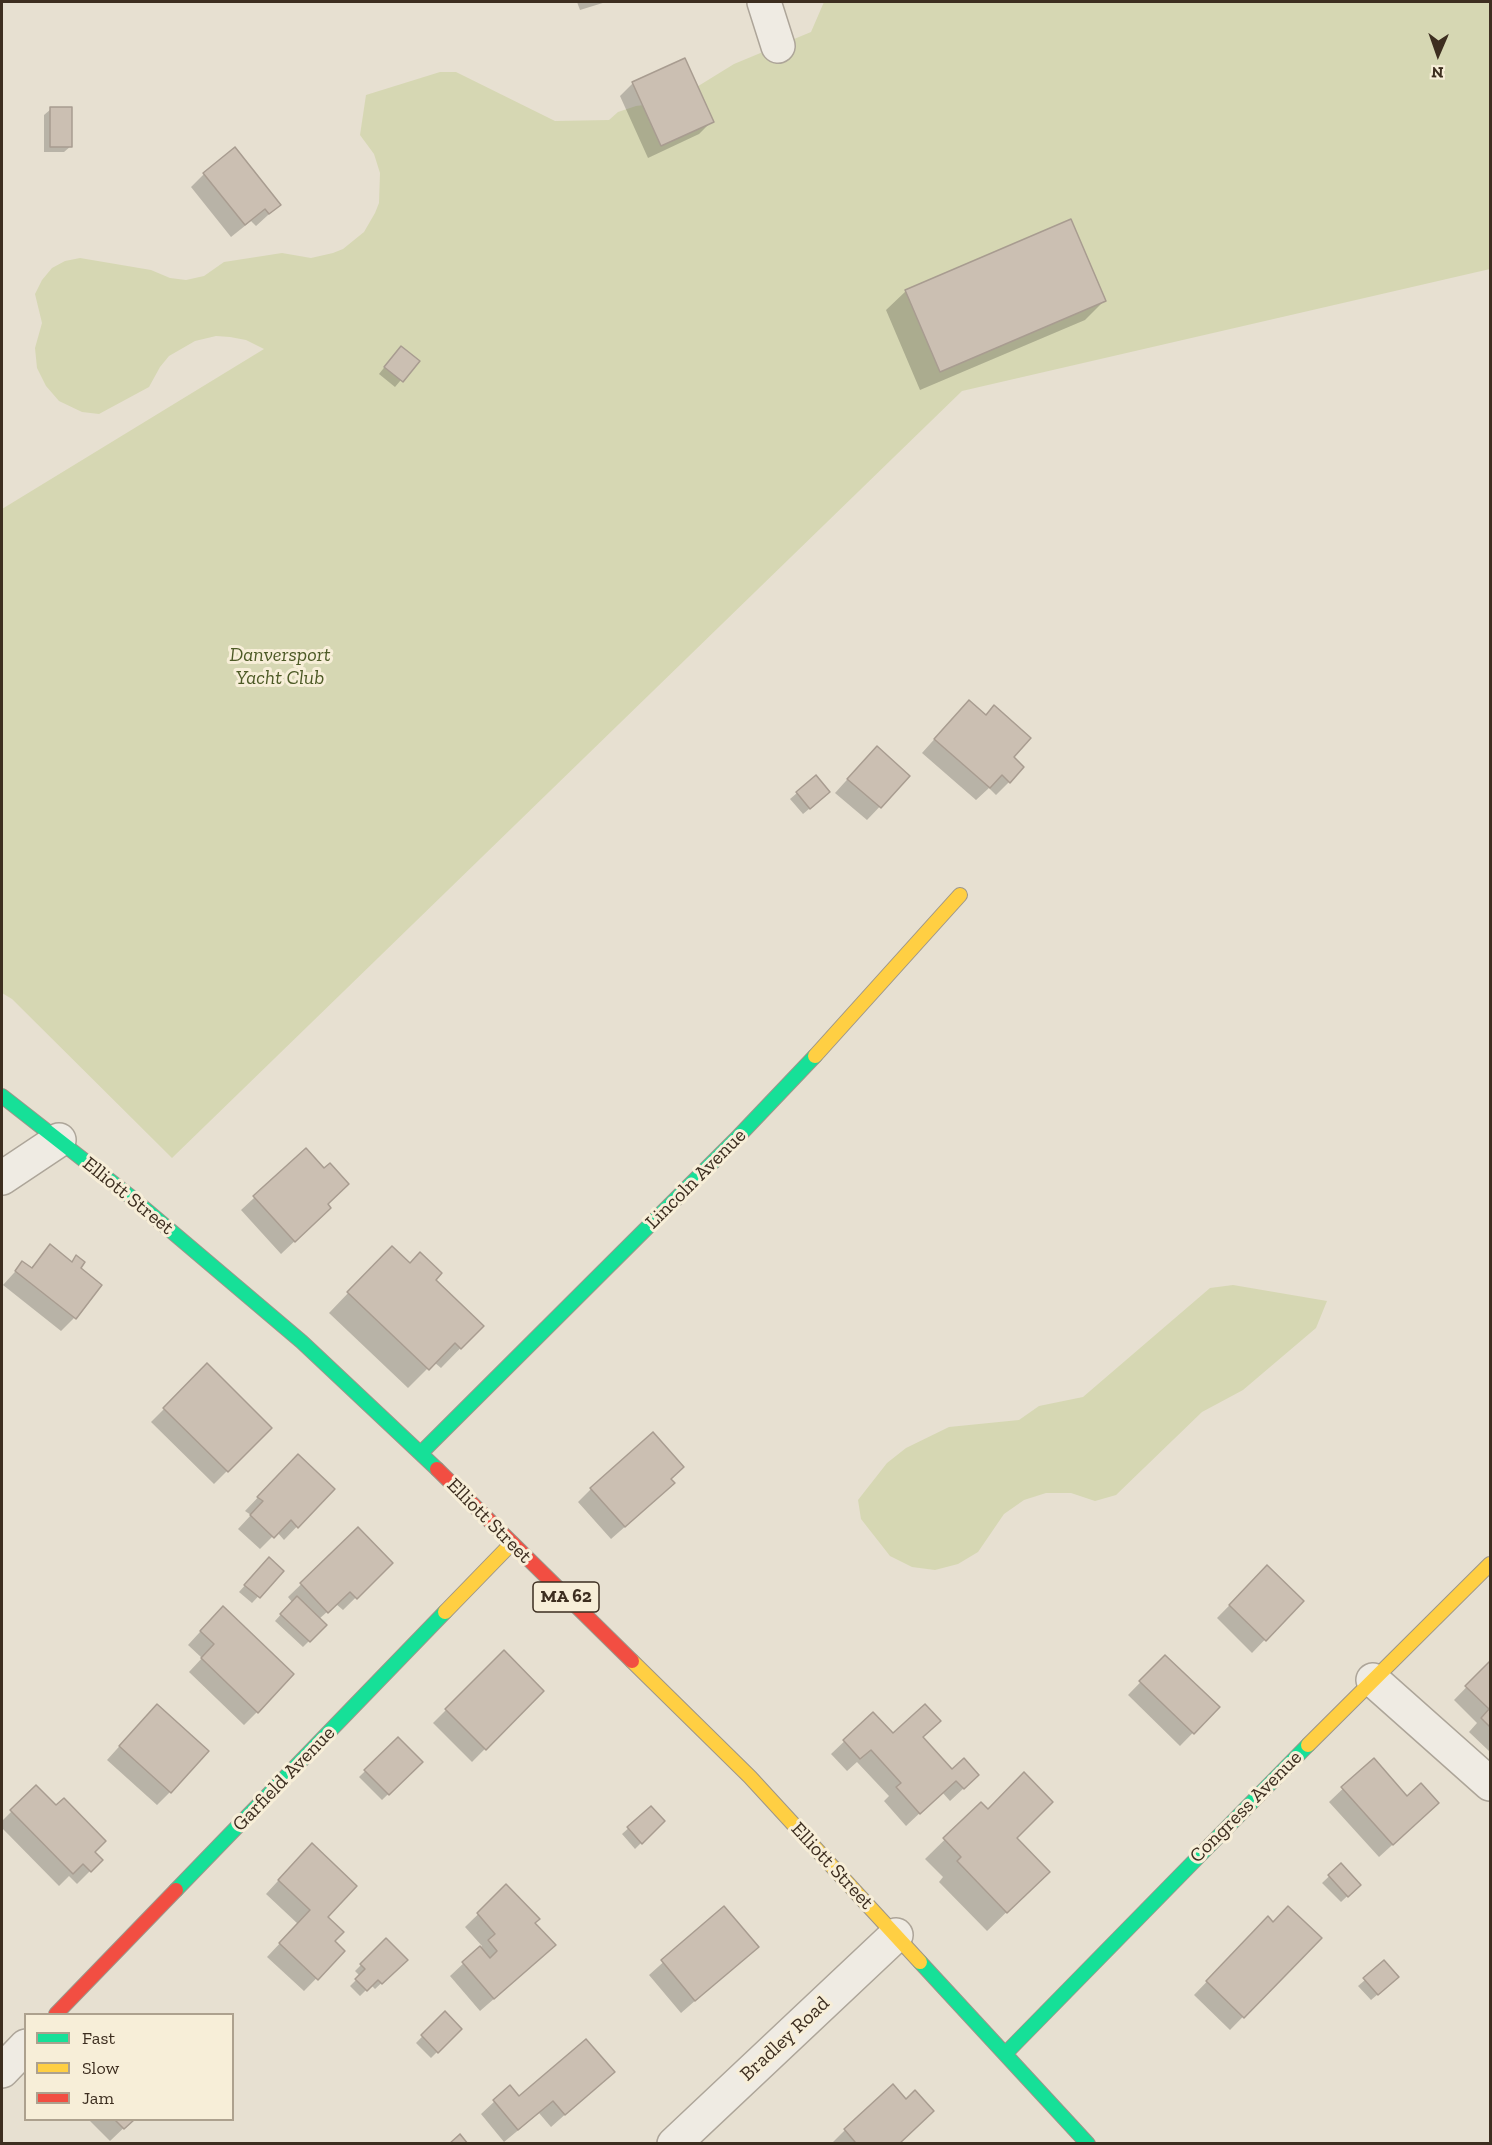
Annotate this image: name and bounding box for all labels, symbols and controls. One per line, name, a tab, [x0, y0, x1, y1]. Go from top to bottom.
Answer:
north arrow	[1408, 24, 1468, 84]
text: N	[1431, 63, 1444, 82]
park label: Danversport Yacht Club	[229, 643, 331, 690]
street label: Lincoln Avenue	[641, 1124, 751, 1234]
street label: Elliott Street	[78, 1152, 178, 1240]
street label: Elliott Street	[442, 1474, 536, 1568]
road number: MA 62	[533, 1582, 599, 1612]
street label: Garfield Avenue	[228, 1721, 340, 1837]
street label: Congress Avenue	[1185, 1746, 1307, 1868]
street label: Elliott Street	[786, 1817, 878, 1915]
street label: Bradley Road	[735, 1992, 835, 2086]
legend	[24, 2013, 234, 2121]
text: Fast	[82, 2027, 115, 2049]
text: Slow	[82, 2057, 119, 2079]
text: Jam	[82, 2087, 114, 2109]

